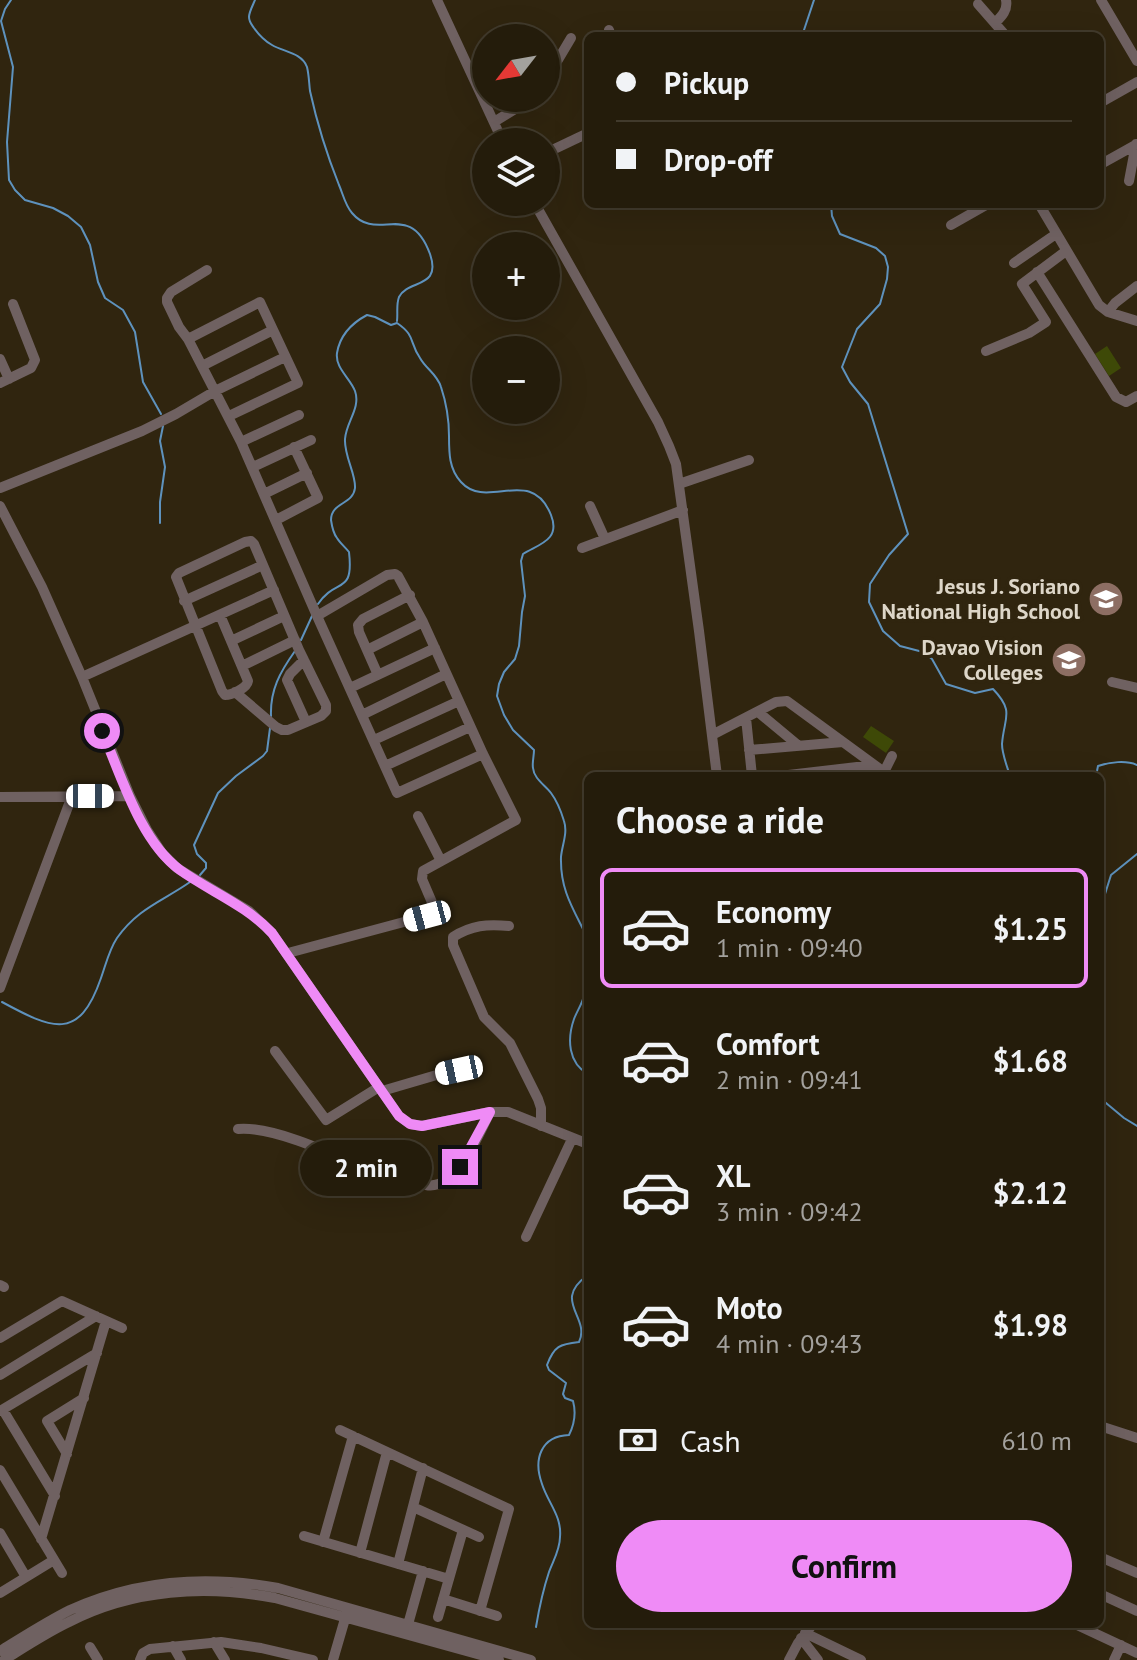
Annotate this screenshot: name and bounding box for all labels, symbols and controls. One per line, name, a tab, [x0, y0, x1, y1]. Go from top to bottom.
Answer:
north arrow	[472, 24, 560, 112]
map controls	[472, 24, 560, 424]
text: Pickup	[664, 63, 749, 102]
button: layers	[472, 128, 560, 216]
text: Drop-off	[664, 140, 772, 179]
button: +	[472, 232, 560, 320]
button: −	[472, 336, 560, 424]
place label: Jesus J. Soriano National High School	[881, 572, 1081, 625]
school or university icon: Jesus J. Soriano National High School	[1087, 580, 1125, 618]
place label: Davao Vision Colleges	[922, 633, 1043, 686]
school or university icon: Davao Vision Colleges	[1050, 641, 1088, 679]
route start	[84, 713, 120, 749]
car	[66, 784, 114, 808]
text: Choose a ride	[616, 796, 824, 843]
icon: car	[620, 892, 692, 964]
text: Economy	[716, 892, 831, 931]
car	[401, 898, 453, 934]
text: $1.25	[993, 909, 1068, 948]
text: 1 min · 09:40	[716, 931, 863, 964]
icon: car	[620, 1024, 692, 1096]
text: Comfort	[716, 1024, 819, 1063]
text: $1.68	[993, 1041, 1068, 1080]
car	[433, 1053, 485, 1087]
text: 2 min · 09:41	[716, 1063, 863, 1096]
callout: 2 min	[300, 1139, 432, 1195]
route end	[442, 1149, 478, 1185]
text: 2 min	[334, 1151, 398, 1184]
icon: car	[620, 1156, 692, 1228]
text: XL	[716, 1156, 750, 1195]
text: $2.12	[993, 1173, 1068, 1212]
text: 3 min · 09:42	[716, 1195, 863, 1228]
icon: car	[620, 1288, 692, 1360]
text: Moto	[716, 1288, 783, 1327]
text: $1.98	[993, 1305, 1068, 1344]
text: 4 min · 09:43	[716, 1327, 863, 1360]
icon: cash	[616, 1418, 660, 1462]
text: Cash	[680, 1421, 741, 1460]
text: 610 m	[1001, 1424, 1072, 1457]
button: Confirm	[616, 1520, 1072, 1612]

